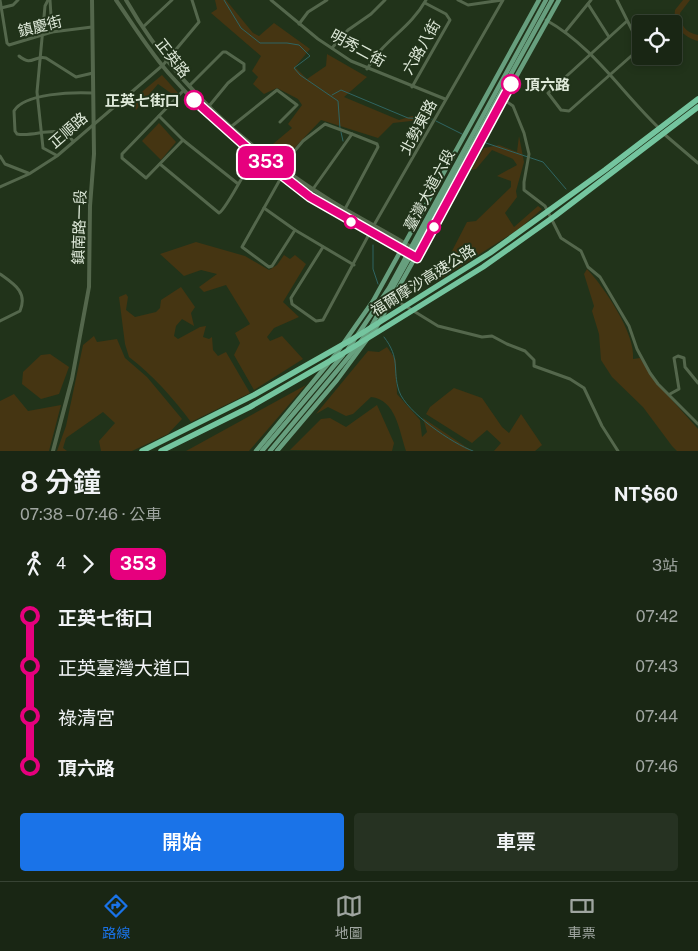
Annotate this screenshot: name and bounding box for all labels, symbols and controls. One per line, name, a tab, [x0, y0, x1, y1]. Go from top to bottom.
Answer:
street label: 鎮慶街	[16, 12, 64, 40]
map controls	[632, 15, 682, 65]
button: locate	[632, 15, 682, 65]
street label: 六路八街	[399, 17, 443, 77]
street label: 明秀二街	[328, 26, 388, 70]
street label: 正英路	[152, 35, 194, 81]
marker: 頂六路	[501, 74, 521, 94]
place label: 頂六路	[525, 76, 570, 93]
marker: 正英七街口	[184, 90, 204, 110]
place label: 正英七街口	[105, 92, 180, 109]
street label: 北勢東路	[396, 97, 440, 157]
street label: 正順路	[45, 109, 91, 151]
line badge: 353	[237, 146, 295, 178]
street label: 臺灣大道六段	[400, 146, 458, 234]
text: 353	[248, 151, 284, 172]
street label: 鎮南路一段	[69, 189, 89, 265]
unlabelled marker	[344, 215, 358, 229]
unlabelled marker	[427, 220, 441, 234]
street label: 福爾摩沙高速公路	[368, 241, 478, 319]
text: 8 分鐘	[20, 465, 101, 498]
text: NT$60	[614, 483, 678, 505]
text: 07:38 – 07:46 · 公車	[20, 505, 161, 524]
icon: walk	[20, 550, 48, 578]
icon: forward	[74, 550, 102, 578]
text: 353	[120, 553, 156, 574]
text: 4	[56, 554, 66, 573]
text: 3站	[652, 556, 678, 575]
text: 正英七街口	[58, 607, 153, 629]
text: 07:42	[636, 607, 678, 626]
text: 正英臺灣大道口	[58, 657, 191, 679]
text: 07:43	[635, 657, 678, 676]
text: 祿清宮	[58, 707, 115, 729]
text: 07:44	[635, 707, 678, 726]
text: 頂六路	[58, 757, 115, 779]
text: 07:46	[635, 757, 678, 776]
button: 開始	[20, 813, 344, 871]
button: 車票	[354, 813, 678, 871]
tab: 路線	[102, 892, 130, 942]
tab: 地圖	[335, 892, 363, 942]
tab: 車票	[568, 892, 596, 942]

